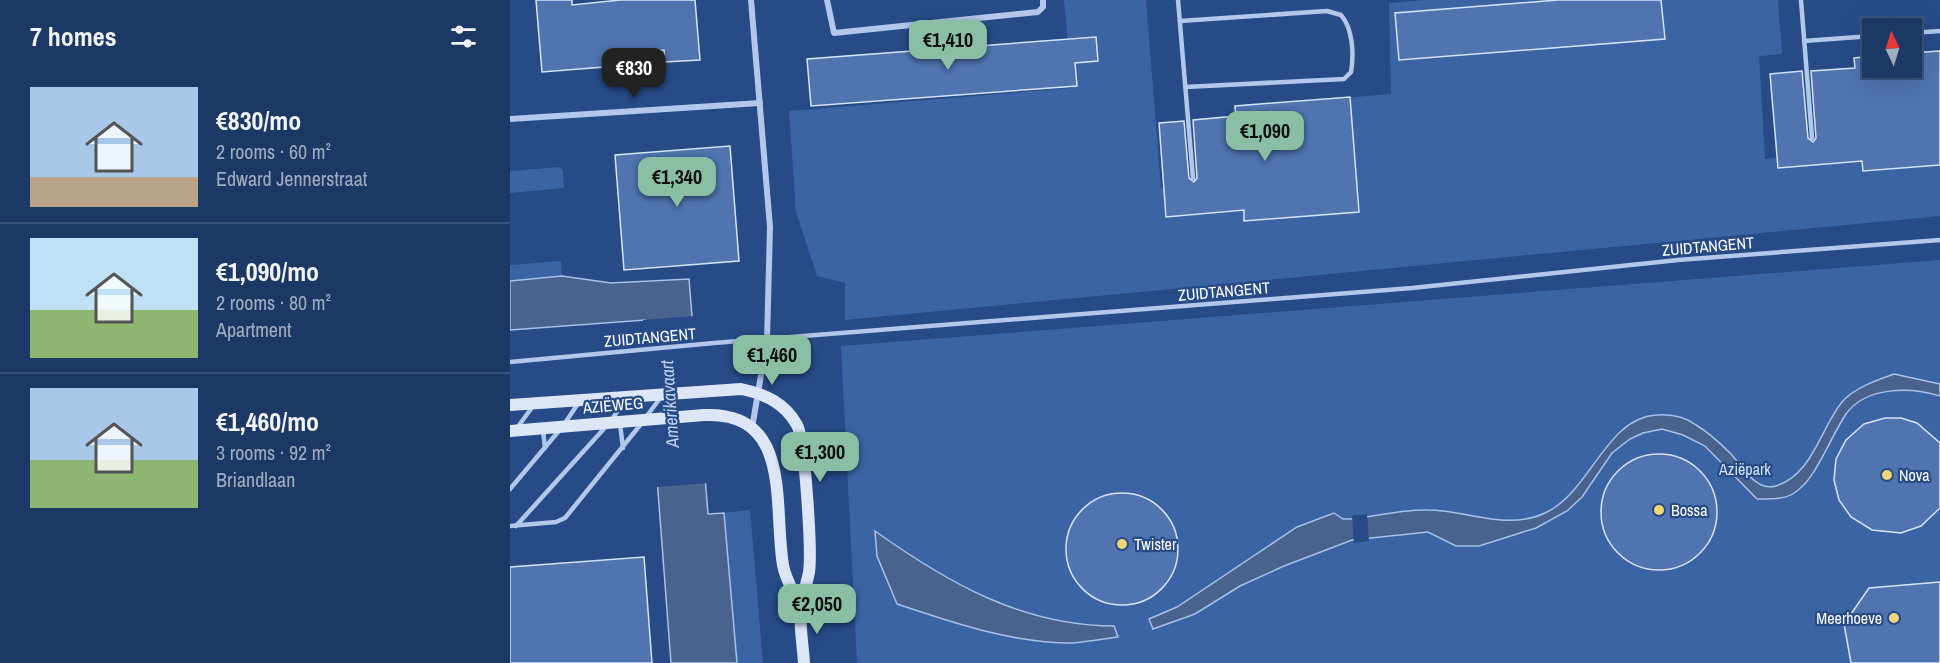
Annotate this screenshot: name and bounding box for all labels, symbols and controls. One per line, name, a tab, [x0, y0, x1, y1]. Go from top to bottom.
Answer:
north arrow	[1862, 18, 1922, 78]
map controls	[1862, 18, 1922, 78]
text: 7 homes	[30, 19, 117, 54]
icon: filters	[447, 20, 480, 53]
pin: €1,410	[899, 20, 997, 71]
text: €1,410	[923, 26, 973, 53]
pin: €830	[598, 48, 670, 99]
text: €830	[616, 54, 652, 81]
text: €830/mo	[216, 103, 301, 138]
icon: home	[78, 111, 150, 183]
pin: €1,090	[1216, 111, 1314, 162]
text: €1,090	[1240, 117, 1290, 144]
text: 2 rooms · 60 m²	[216, 138, 331, 165]
pin: €1,340	[628, 157, 726, 208]
text: €1,340	[652, 163, 702, 190]
text: Edward Jennerstraat	[216, 165, 367, 192]
street label: ZUIDTANGENT	[1661, 231, 1755, 261]
text: €1,090/mo	[216, 254, 319, 289]
icon: home	[78, 262, 150, 334]
street label: ZUIDTANGENT	[1177, 276, 1271, 306]
text: 2 rooms · 80 m²	[216, 289, 331, 316]
text: Apartment	[216, 316, 292, 343]
street label: ZUIDTANGENT	[603, 322, 697, 352]
pin: €1,460	[723, 335, 821, 386]
text: €1,460	[747, 341, 797, 368]
water label: Amerikavaart	[654, 358, 685, 450]
street label: AZIËWEG	[581, 391, 644, 419]
text: €1,460/mo	[216, 404, 319, 439]
icon: home	[78, 412, 150, 484]
pin: €1,300	[771, 432, 869, 483]
text: €1,300	[795, 438, 845, 465]
text: 3 rooms · 92 m²	[216, 439, 331, 466]
park label: Aziëpark	[1718, 458, 1771, 480]
place label: Nova	[1899, 464, 1930, 486]
text: Briandlaan	[216, 466, 295, 493]
marker: Nova	[1880, 468, 1894, 482]
place label: Bossa	[1671, 499, 1708, 521]
marker: Bossa	[1652, 503, 1666, 517]
place label: Twister	[1134, 533, 1177, 555]
marker: Twister	[1115, 537, 1129, 551]
pin: €2,050	[768, 584, 866, 635]
text: €2,050	[792, 590, 842, 617]
place label: Meerhoeve	[1816, 607, 1882, 629]
marker: Meerhoeve	[1887, 611, 1901, 625]

